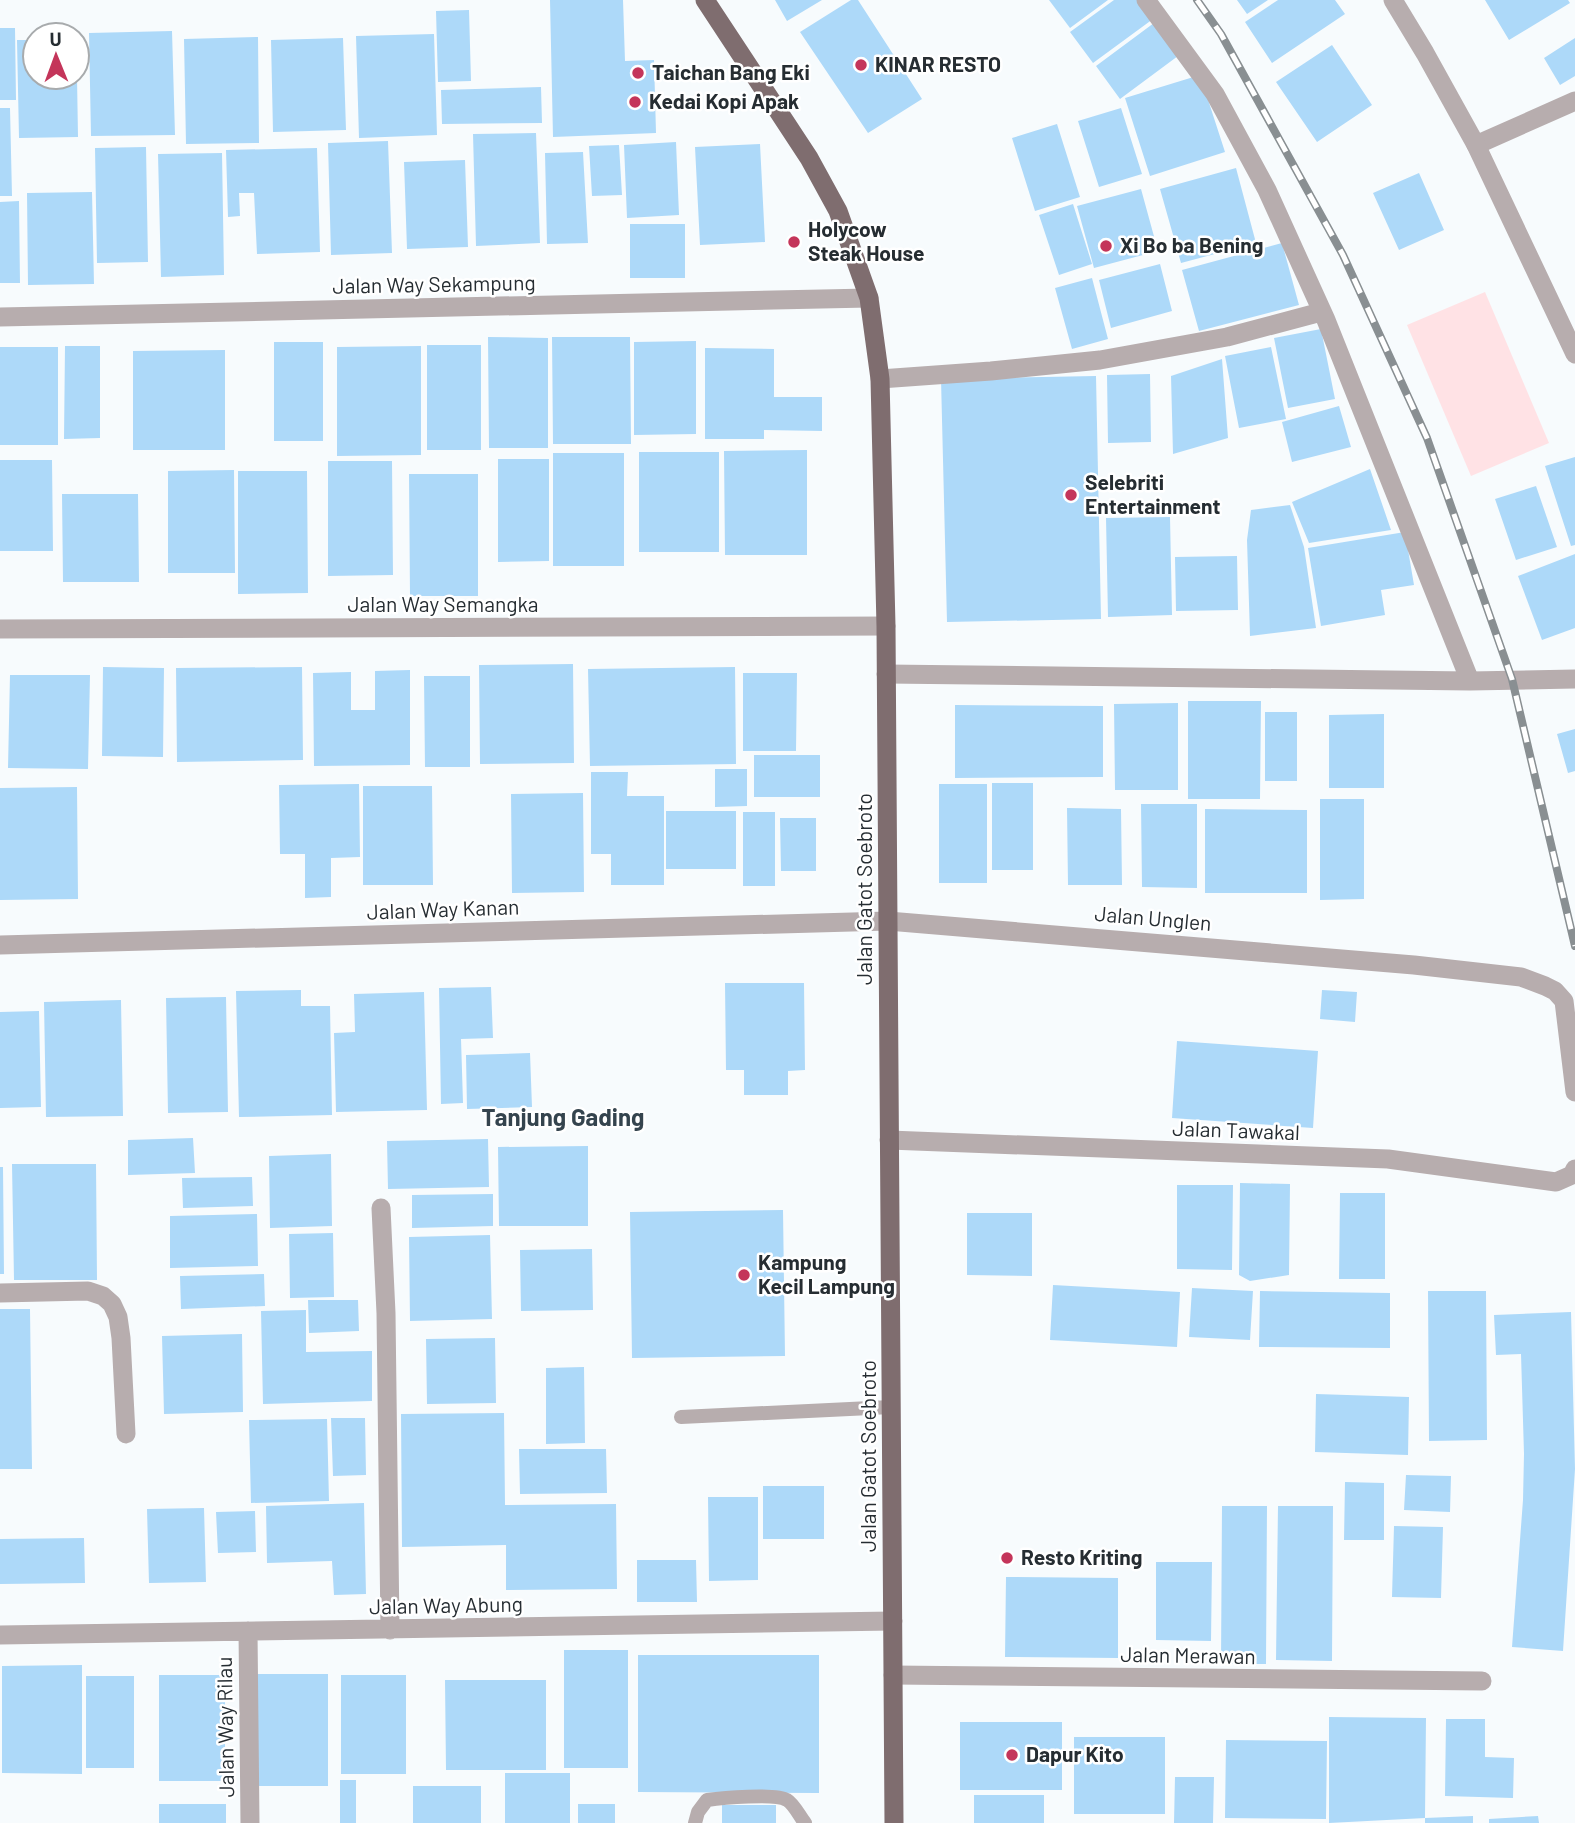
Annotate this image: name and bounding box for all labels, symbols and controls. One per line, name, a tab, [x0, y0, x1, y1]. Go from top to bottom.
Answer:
north arrow	[21, 21, 91, 91]
text: U	[50, 27, 62, 50]
place label: KINAR RESTO	[875, 51, 1001, 76]
marker: KINAR RESTO	[853, 57, 869, 73]
place label: Taichan Bang Eki	[652, 59, 810, 84]
marker: Taichan Bang Eki	[630, 65, 646, 81]
place label: Kedai Kopi Apak	[649, 88, 799, 113]
marker: Kedai Kopi Apak	[627, 94, 643, 110]
place label: Holycow Steak House	[808, 216, 925, 265]
place label: Xi Bo ba Bening	[1120, 232, 1263, 257]
marker: Holycow Steak House	[786, 234, 802, 250]
marker: Xi Bo ba Bening	[1098, 238, 1114, 254]
street label: Jalan Way Sekampung	[332, 269, 536, 298]
place label: Selebriti Entertainment	[1085, 469, 1221, 518]
marker: Selebriti Entertainment	[1063, 487, 1079, 503]
street label: Jalan Way Semangka	[347, 591, 539, 616]
street label: Jalan Gatot Soebroto	[851, 793, 876, 985]
street label: Jalan Way Kanan	[366, 893, 520, 924]
street label: Jalan Unglen	[1094, 900, 1213, 935]
district label: Tanjung Gading	[482, 1102, 644, 1131]
street label: Jalan Tawakal	[1172, 1115, 1300, 1144]
place label: Kampung Kecil Lampung	[758, 1249, 895, 1298]
marker: Kampung Kecil Lampung	[736, 1267, 752, 1283]
street label: Jalan Gatot Soebroto	[855, 1360, 880, 1552]
place label: Resto Kriting	[1021, 1544, 1142, 1569]
marker: Resto Kriting	[999, 1550, 1015, 1566]
street label: Jalan Way Abung	[369, 1591, 523, 1618]
street label: Jalan Merawan	[1120, 1641, 1256, 1668]
street label: Jalan Way Rilau	[211, 1656, 238, 1798]
place label: Dapur Kito	[1026, 1741, 1124, 1766]
marker: Dapur Kito	[1004, 1747, 1020, 1763]

